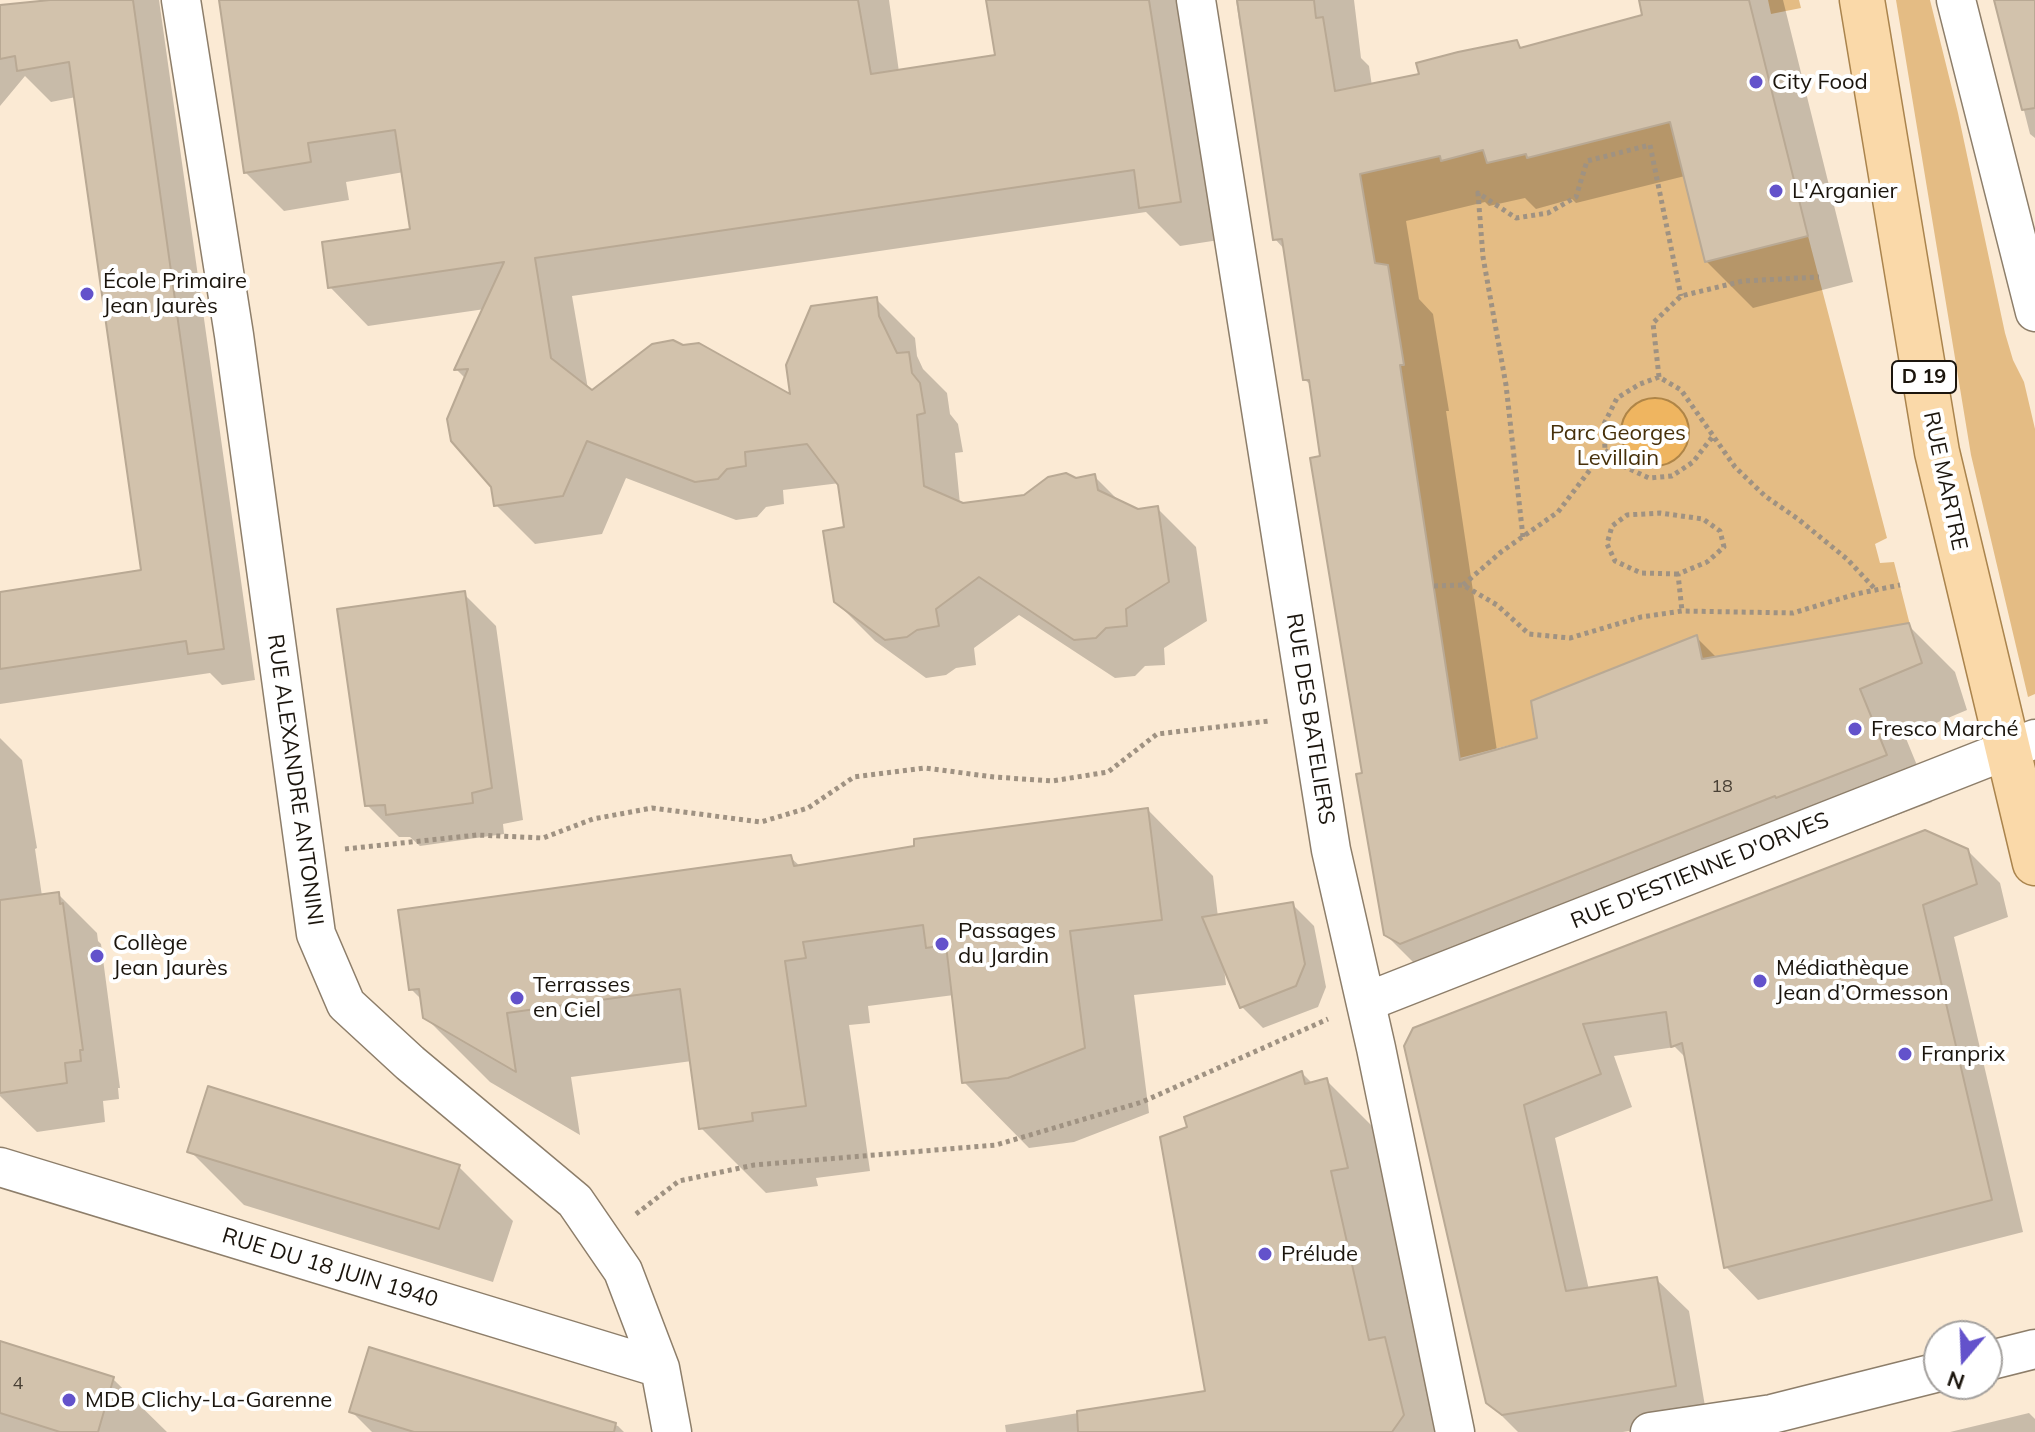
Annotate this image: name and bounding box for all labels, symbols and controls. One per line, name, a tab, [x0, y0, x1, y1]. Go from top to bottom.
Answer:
place label: City Food	[1772, 69, 1868, 95]
marker: City Food	[1747, 73, 1765, 91]
place label: L'Arganier	[1792, 178, 1897, 204]
marker: L'Arganier	[1767, 182, 1785, 200]
place label: École Primaire Jean Jaurès	[103, 268, 247, 320]
marker: École Primaire Jean Jaurès	[78, 285, 96, 303]
road number: D 19	[1892, 361, 1956, 393]
street label: RUE MARTRE	[1917, 409, 1973, 553]
park label: Parc Georges Levillain	[1550, 420, 1686, 472]
street label: RUE DES BATELIERS	[1280, 611, 1340, 827]
street label: RUE ALEXANDRE ANTONINI	[261, 633, 329, 927]
place label: Fresco Marché	[1871, 716, 2019, 742]
marker: Fresco Marché	[1846, 720, 1864, 738]
house number: 18	[1711, 776, 1733, 798]
street label: RUE D'ESTIENNE D'ORVES	[1567, 807, 1833, 935]
place label: Passages du Jardin	[958, 918, 1056, 970]
place label: Collège Jean Jaurès	[113, 930, 228, 982]
marker: Passages du Jardin	[933, 935, 951, 953]
marker: Collège Jean Jaurès	[88, 947, 106, 965]
place label: Médiathèque Jean d’Ormesson	[1776, 955, 1949, 1006]
place label: Terrasses en Ciel	[533, 972, 630, 1024]
marker: Médiathèque Jean d’Ormesson	[1751, 972, 1769, 990]
marker: Terrasses en Ciel	[508, 989, 526, 1007]
place label: Franprix	[1921, 1041, 2005, 1067]
marker: Franprix	[1896, 1045, 1914, 1063]
street label: RUE DU 18 JUIN 1940	[219, 1223, 441, 1313]
place label: Prélude	[1281, 1241, 1358, 1267]
marker: Prélude	[1256, 1245, 1274, 1263]
north arrow	[1923, 1320, 2003, 1400]
text: N	[1943, 1365, 1968, 1397]
house number: 4	[13, 1373, 23, 1395]
place label: MDB Clichy-La-Garenne	[85, 1387, 332, 1413]
marker: MDB Clichy-La-Garenne	[60, 1391, 78, 1409]

